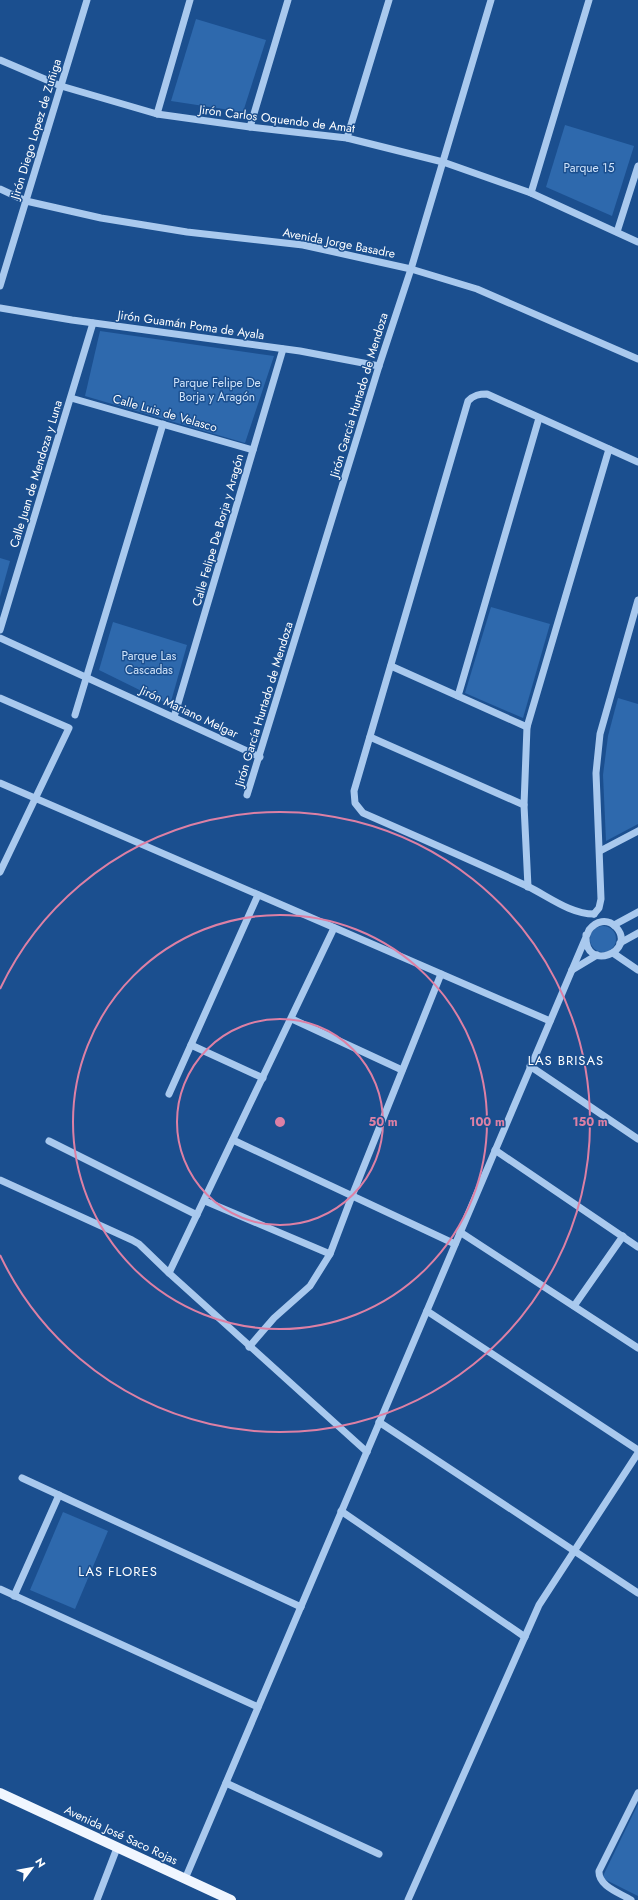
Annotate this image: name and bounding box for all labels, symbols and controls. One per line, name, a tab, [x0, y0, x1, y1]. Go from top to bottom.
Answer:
street label: Jirón Diego Lopez de Zuñiga	[5, 56, 66, 203]
street label: Jirón Carlos Oquendo de Amat	[196, 100, 356, 138]
park label: Parque 15	[563, 159, 615, 177]
street label: Avenida Jorge Basadre	[281, 223, 397, 263]
street label: Jirón Guamán Poma de Ayala	[115, 306, 266, 344]
street label: Jirón García Hurtado de Mendoza	[325, 310, 393, 482]
park label: Parque Felipe De Borja y Aragón	[173, 374, 261, 406]
street label: Calle Luis de Velasco	[111, 390, 220, 437]
street label: Calle Juan de Mendoza y Luna	[5, 398, 67, 550]
street label: Calle Felipe De Borja y Aragón	[188, 452, 248, 608]
street label: Jirón García Hurtado de Mendoza	[230, 619, 298, 791]
park label: Parque Las Cascadas	[122, 647, 177, 679]
street label: Jirón Mariano Melgar	[135, 680, 242, 743]
district label: LAS BRISAS	[528, 1051, 604, 1070]
text: 50 m	[368, 1113, 398, 1131]
text: 100 m	[469, 1113, 505, 1131]
text: 150 m	[572, 1113, 608, 1131]
centre of rings	[273, 1115, 287, 1129]
district label: LAS FLORES	[78, 1562, 158, 1581]
street label: Avenida José Saco Rojas	[61, 1801, 181, 1869]
north arrow	[12, 1848, 52, 1888]
text: N	[31, 1855, 50, 1871]

